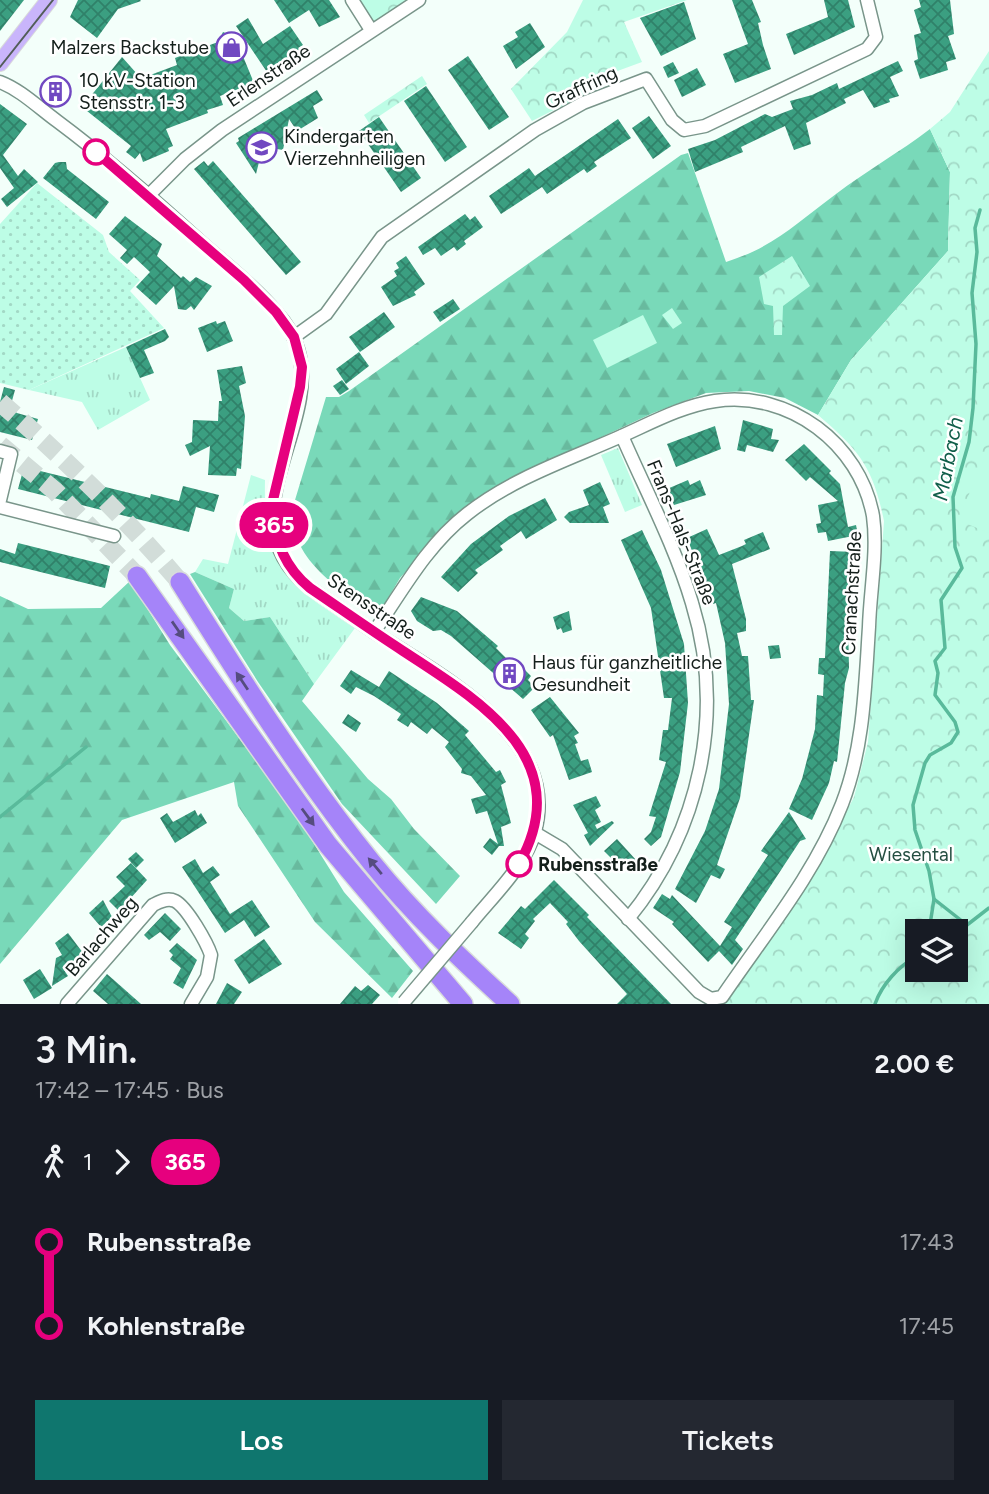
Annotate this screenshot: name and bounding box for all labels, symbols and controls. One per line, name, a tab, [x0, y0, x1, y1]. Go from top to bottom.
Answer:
shop icon: Malzers Backstube	[215, 30, 249, 64]
place label: Malzers Backstube	[50, 36, 209, 59]
street label: Erlenstraße	[222, 39, 315, 112]
street label: Graffring	[541, 61, 621, 114]
place label: 10 kV-Station Stensstr. 1-3	[79, 69, 196, 114]
building icon: 10 kV-Station Stensstr. 1-3	[39, 74, 73, 108]
place label: Kindergarten Vierzehnheiligen	[284, 125, 425, 170]
school or university icon: Kindergarten Vierzehnheiligen	[244, 130, 278, 164]
unlabelled marker	[83, 139, 109, 165]
water label: Marbach	[927, 415, 968, 503]
street label: Frans-Hals-Straße	[642, 456, 721, 608]
line badge: 365	[234, 502, 314, 548]
text: 365	[253, 510, 295, 539]
street label: Cranachstraße	[837, 530, 866, 656]
street label: Stensstraße	[323, 568, 420, 644]
one-way arrow	[171, 621, 185, 639]
place label: Haus für ganzheitliche Gesundheit	[532, 651, 722, 696]
building icon: Haus für ganzheitliche Gesundheit	[492, 656, 526, 690]
one-way arrow	[235, 672, 249, 690]
one-way arrow	[301, 808, 315, 826]
park label: Wiesental	[869, 843, 953, 866]
marker: Rubensstraße	[506, 851, 532, 877]
place label: Rubensstraße	[538, 853, 658, 876]
one-way arrow	[367, 857, 383, 875]
street label: Barlachweg	[60, 892, 142, 981]
map controls	[905, 919, 968, 982]
button: layers	[905, 919, 968, 982]
text: 3 Min.	[35, 1027, 137, 1073]
text: 2.00 €	[875, 1048, 954, 1080]
text: 17:42 – 17:45 · Bus	[35, 1076, 224, 1104]
icon: walk	[35, 1143, 73, 1181]
icon: forward	[103, 1143, 141, 1181]
text: 365	[165, 1147, 206, 1176]
text: 1	[83, 1148, 93, 1176]
text: Rubensstraße	[87, 1226, 251, 1258]
text: 17:43	[900, 1228, 954, 1256]
text: Kohlenstraße	[87, 1310, 245, 1342]
text: 17:45	[899, 1312, 954, 1340]
button: Los	[35, 1400, 488, 1480]
button: Tickets	[502, 1400, 954, 1480]

